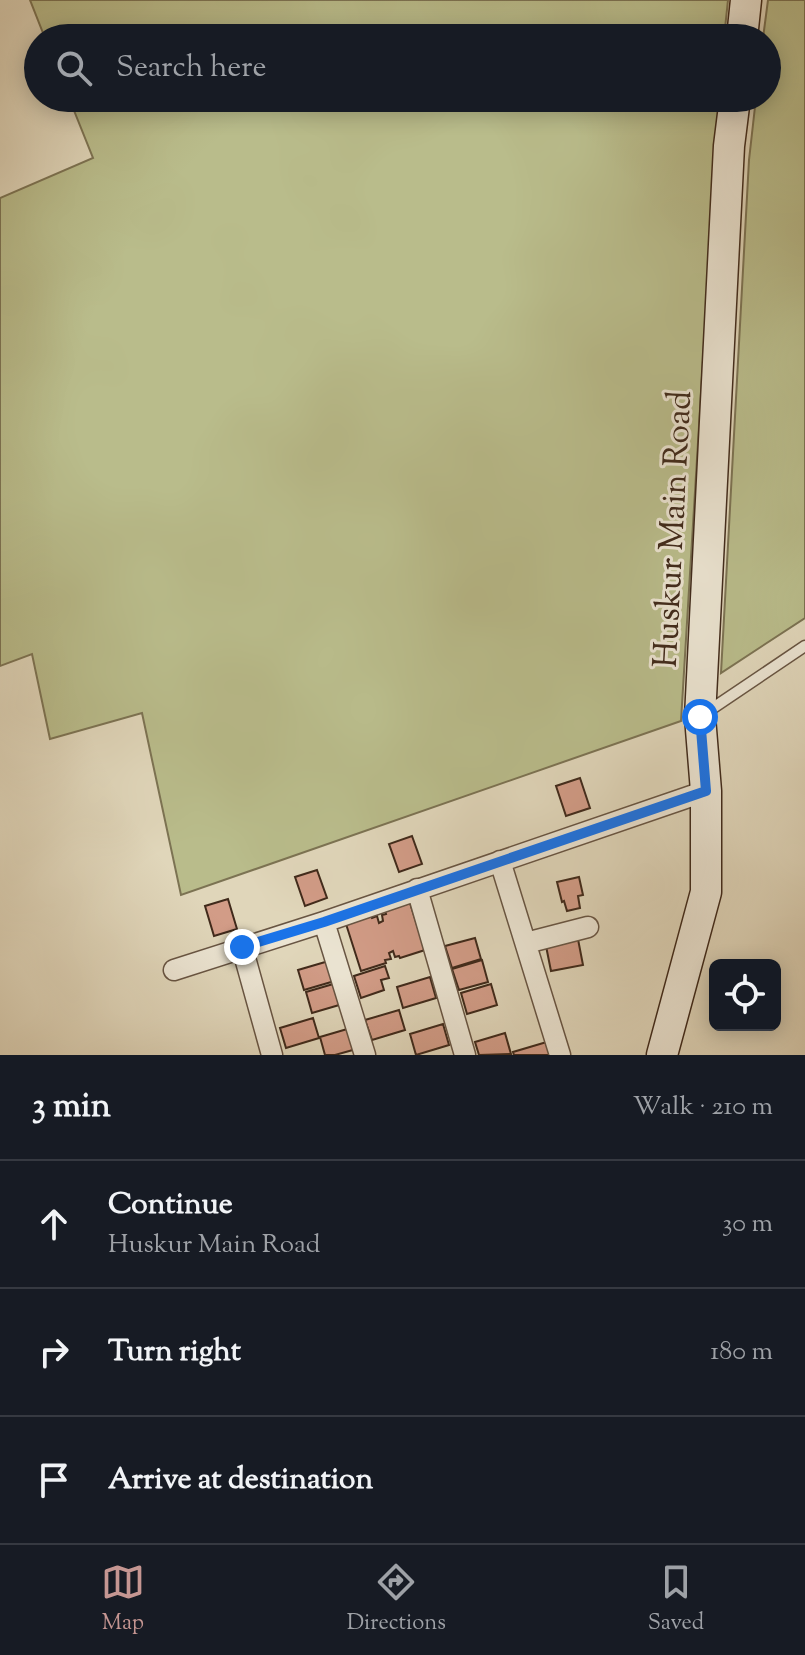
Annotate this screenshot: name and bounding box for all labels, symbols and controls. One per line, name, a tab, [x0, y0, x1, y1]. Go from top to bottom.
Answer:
search box	[24, 24, 781, 112]
icon: search	[52, 46, 96, 90]
text: Search here	[116, 47, 266, 90]
street label: Huskur Main Road	[643, 389, 706, 669]
route start	[682, 699, 718, 735]
route end	[224, 929, 260, 965]
map controls	[709, 959, 781, 1031]
button: locate	[709, 959, 781, 1031]
text: 3 min	[32, 1083, 111, 1132]
text: Walk · 210 m	[633, 1089, 773, 1126]
text: Continue	[108, 1184, 233, 1227]
icon: ahead	[32, 1202, 76, 1246]
text: 30 m	[722, 1206, 773, 1243]
text: Huskur Main Road	[108, 1227, 320, 1264]
icon: right	[32, 1330, 76, 1374]
text: Turn right	[108, 1331, 241, 1374]
text: 180 m	[710, 1334, 773, 1371]
icon: arrive	[32, 1458, 76, 1502]
text: Arrive at destination	[108, 1459, 373, 1502]
tab: Map	[101, 1560, 145, 1640]
tab: Directions	[347, 1560, 446, 1640]
tab: Saved	[648, 1560, 704, 1640]

